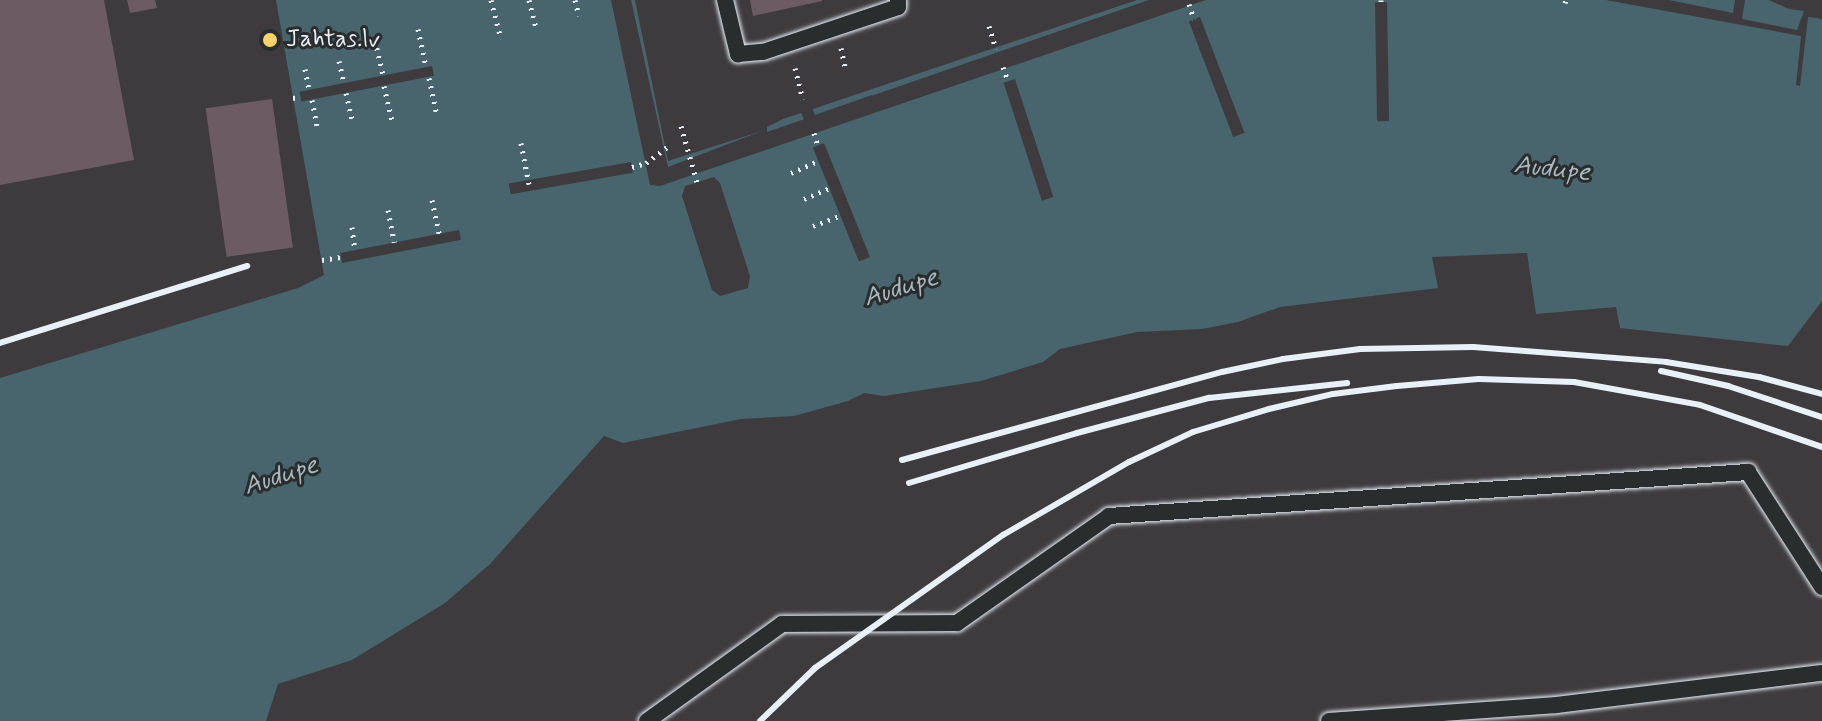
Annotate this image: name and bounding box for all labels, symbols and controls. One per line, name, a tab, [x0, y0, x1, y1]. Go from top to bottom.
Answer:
place label: Jahtas.lv	[286, 26, 380, 54]
marker: Jahtas.lv	[261, 31, 279, 49]
water label: Audupe	[1512, 150, 1592, 190]
water label: Audupe	[860, 263, 942, 315]
water label: Audupe	[240, 450, 322, 504]

